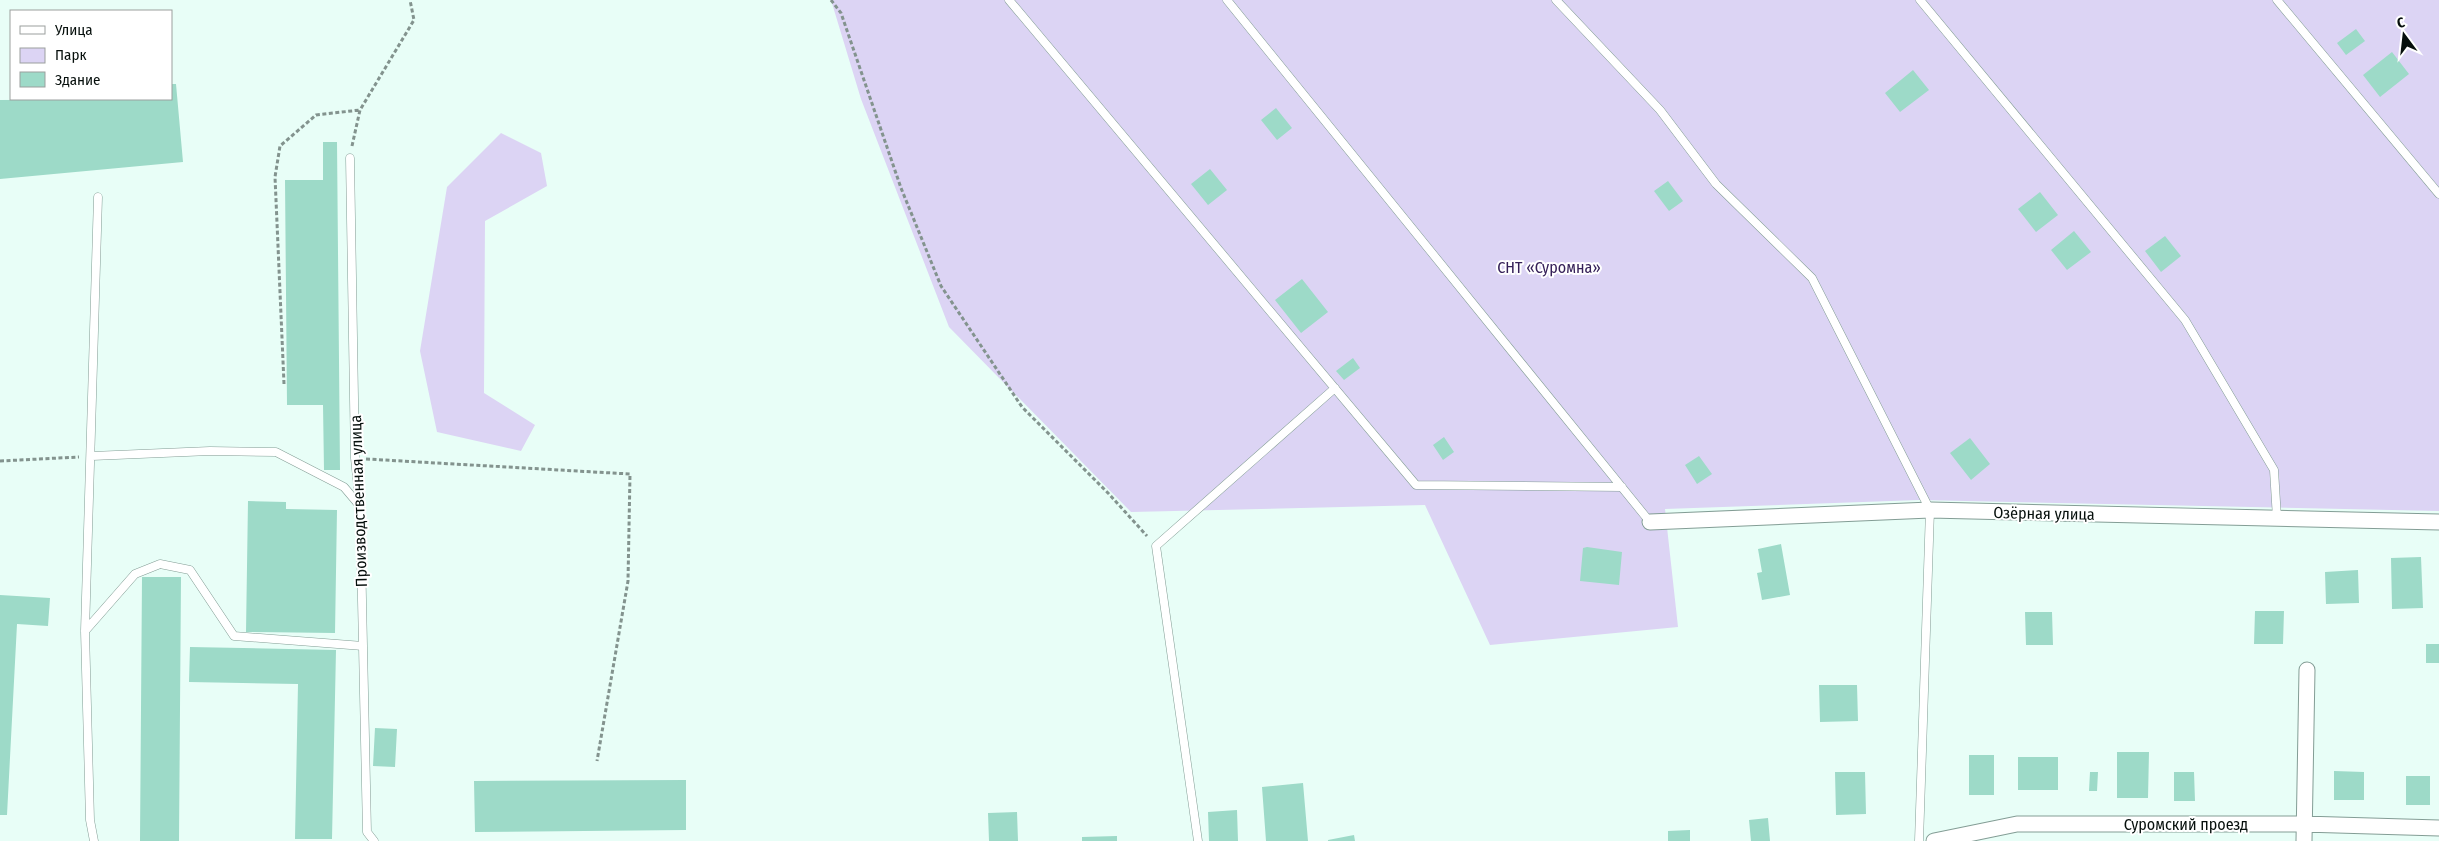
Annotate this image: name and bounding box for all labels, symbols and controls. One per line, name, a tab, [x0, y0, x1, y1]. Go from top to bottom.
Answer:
legend	[10, 10, 172, 100]
north arrow	[2379, 10, 2429, 60]
text: С	[2395, 14, 2407, 32]
text: Улица	[54, 21, 93, 39]
text: Парк	[55, 46, 86, 64]
text: Здание	[55, 71, 101, 89]
park label: СНТ «Суромна»	[1497, 258, 1601, 277]
street label: Производственная улица	[346, 414, 371, 587]
street label: Озёрная улица	[1993, 503, 2095, 524]
street label: Суромский проезд	[2124, 815, 2248, 834]

